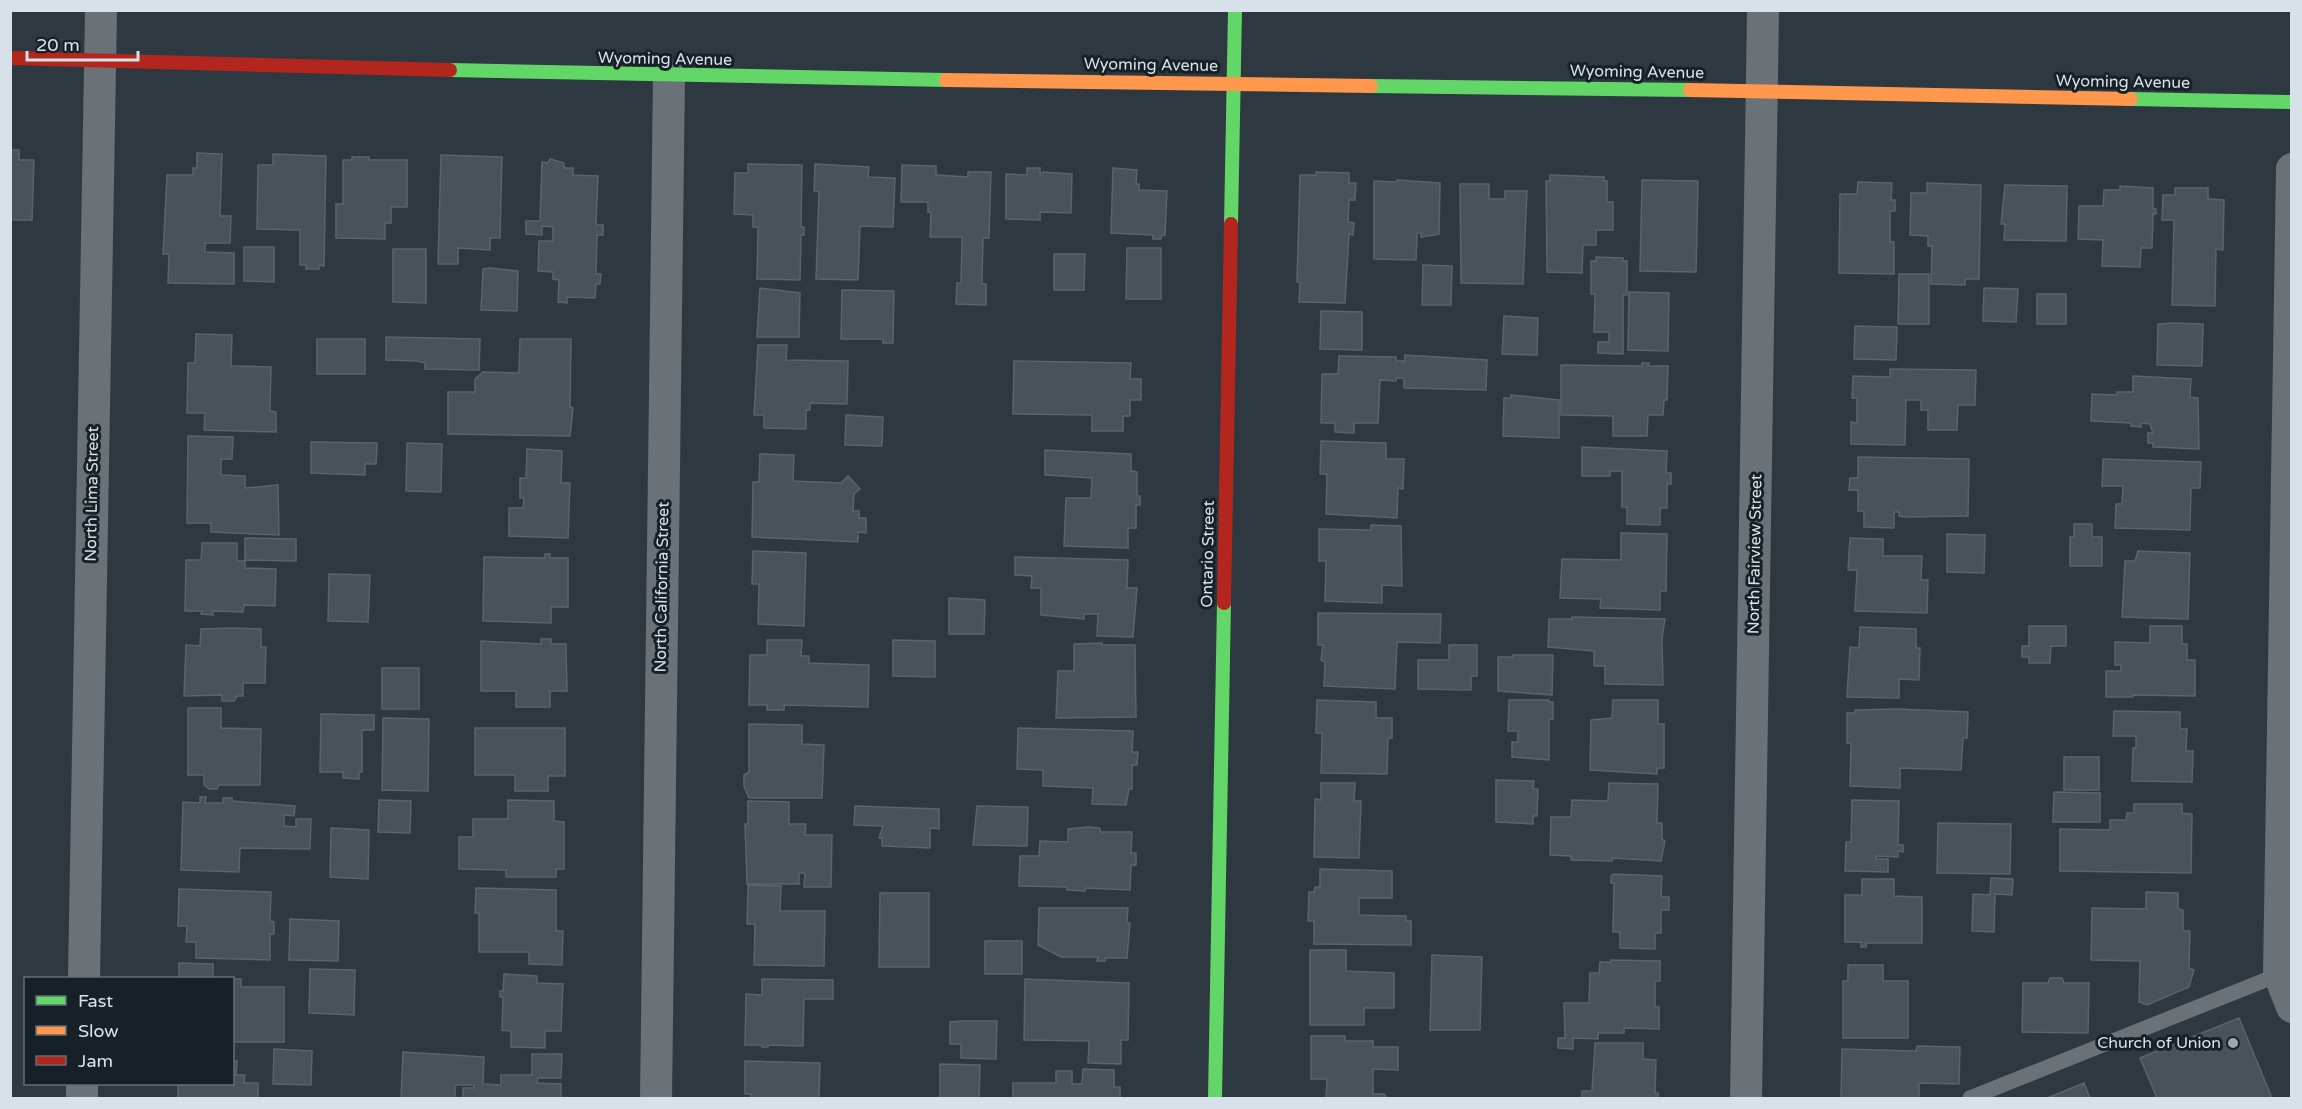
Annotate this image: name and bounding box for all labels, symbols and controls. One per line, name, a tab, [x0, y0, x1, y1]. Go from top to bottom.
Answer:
scale bar	[27, 24, 138, 62]
text: 20 m	[36, 34, 80, 56]
street label: Wyoming Avenue	[598, 48, 732, 70]
street label: Wyoming Avenue	[1084, 54, 1218, 76]
street label: Wyoming Avenue	[1570, 61, 1704, 83]
street label: Wyoming Avenue	[2056, 71, 2190, 93]
street label: North Lima Street	[81, 426, 103, 562]
street label: North Fairview Street	[1744, 474, 1766, 634]
street label: Ontario Street	[1197, 500, 1219, 608]
street label: North California Street	[651, 501, 673, 673]
legend	[24, 977, 234, 1085]
text: Fast	[78, 990, 113, 1012]
text: Slow	[78, 1020, 119, 1042]
place label: Church of Union	[2097, 1033, 2221, 1053]
marker: Church of Union	[2226, 1036, 2240, 1050]
text: Jam	[78, 1050, 113, 1072]

